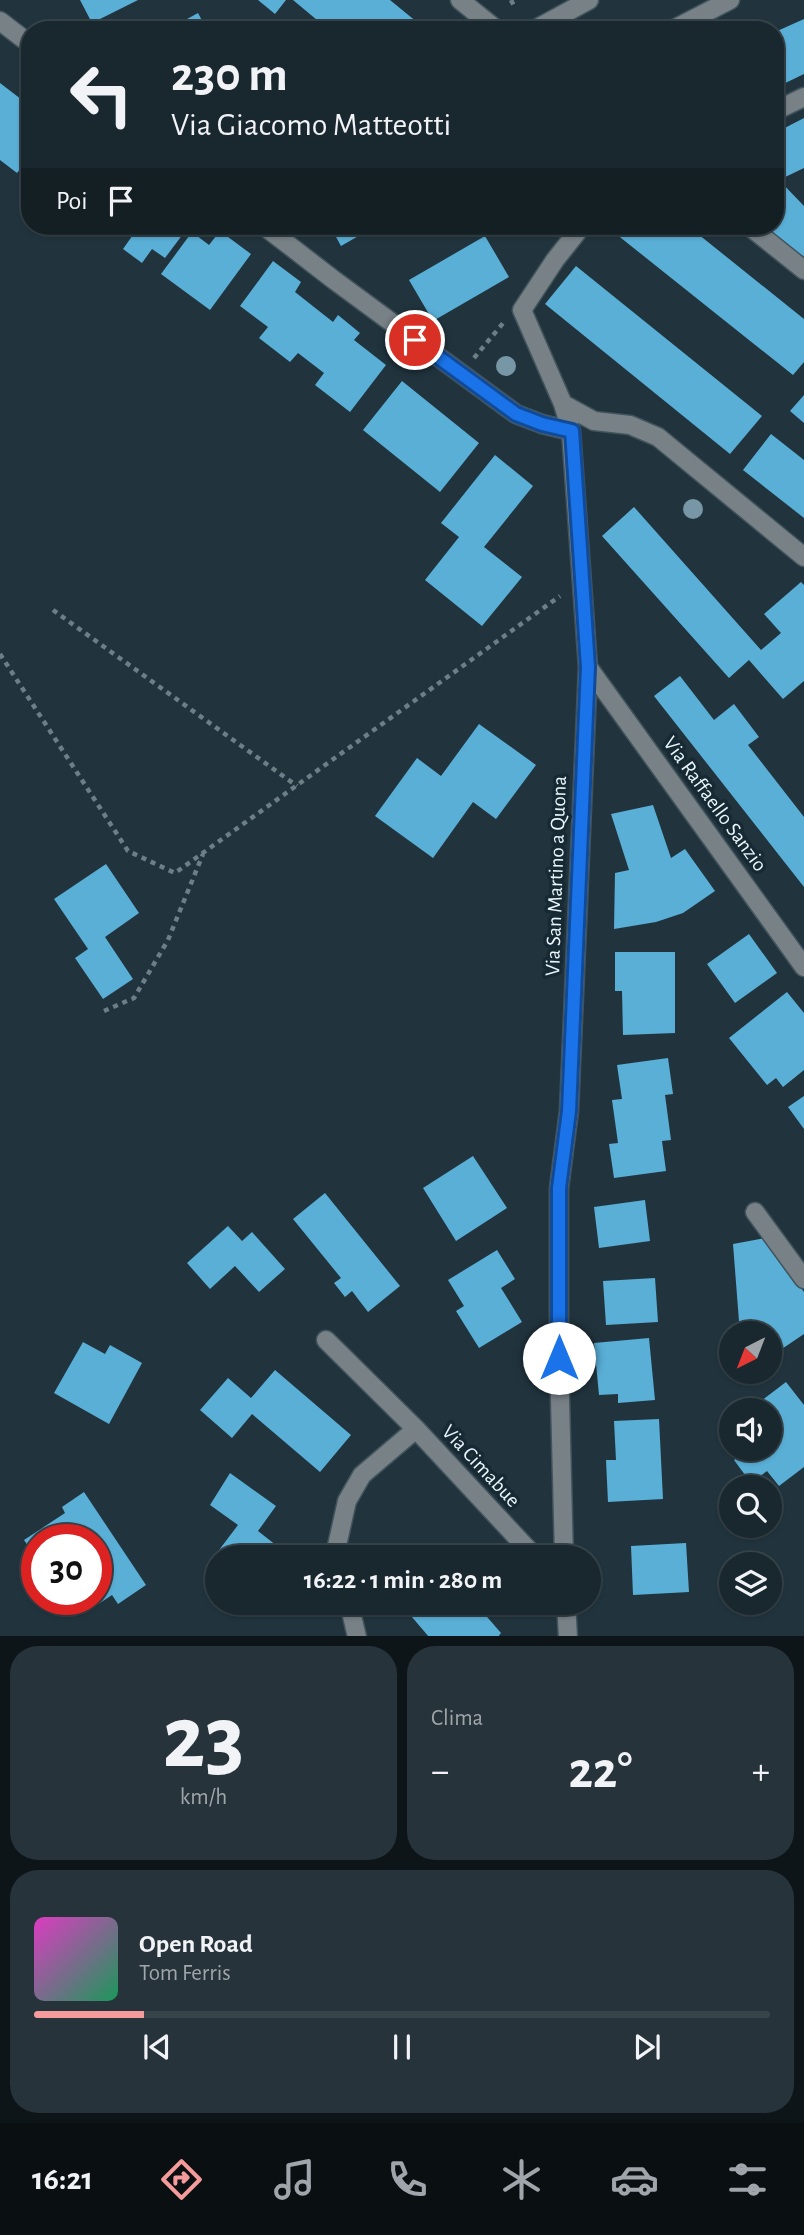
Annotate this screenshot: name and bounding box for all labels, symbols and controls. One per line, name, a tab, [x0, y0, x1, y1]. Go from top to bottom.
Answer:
icon: left	[56, 49, 147, 140]
text: 230 m	[171, 51, 288, 100]
text: Via Giacomo Matteotti	[171, 109, 451, 141]
icon: arrive	[102, 182, 140, 220]
text: Poi	[56, 188, 88, 214]
pin	[385, 310, 445, 370]
icon: arrive	[396, 321, 434, 359]
street label: Via Raffaello Sanzio	[659, 733, 771, 875]
street label: Via San Martino a Quona	[542, 775, 570, 976]
position arrow	[522, 1321, 596, 1395]
north arrow	[719, 1321, 782, 1384]
map controls	[719, 1321, 782, 1615]
button: sound	[719, 1398, 782, 1461]
street label: Via Cimabue	[438, 1421, 524, 1511]
button: search	[719, 1475, 782, 1538]
speed limit sign: 30	[21, 1524, 112, 1615]
button: layers	[719, 1552, 782, 1615]
text: 16:22 · 1 min · 280 m	[304, 1567, 502, 1593]
text: 23	[162, 1693, 245, 1784]
text: Clima	[431, 1707, 483, 1730]
text: 22°	[568, 1745, 633, 1797]
text: −	[431, 1753, 449, 1791]
text: +	[752, 1753, 770, 1791]
text: km/h	[180, 1786, 227, 1809]
text: Open Road	[139, 1931, 253, 1957]
text: Tom Ferris	[139, 1962, 231, 1985]
icon: previous	[138, 2028, 176, 2066]
icon: pause	[383, 2028, 421, 2066]
icon: next	[628, 2028, 666, 2066]
icon: directions	[157, 2155, 206, 2204]
icon: music	[270, 2155, 319, 2204]
icon: phone	[383, 2155, 432, 2204]
icon: climate	[497, 2155, 546, 2204]
icon: car	[610, 2155, 659, 2204]
icon: filters	[723, 2155, 772, 2204]
text: 16:21	[32, 2163, 93, 2195]

